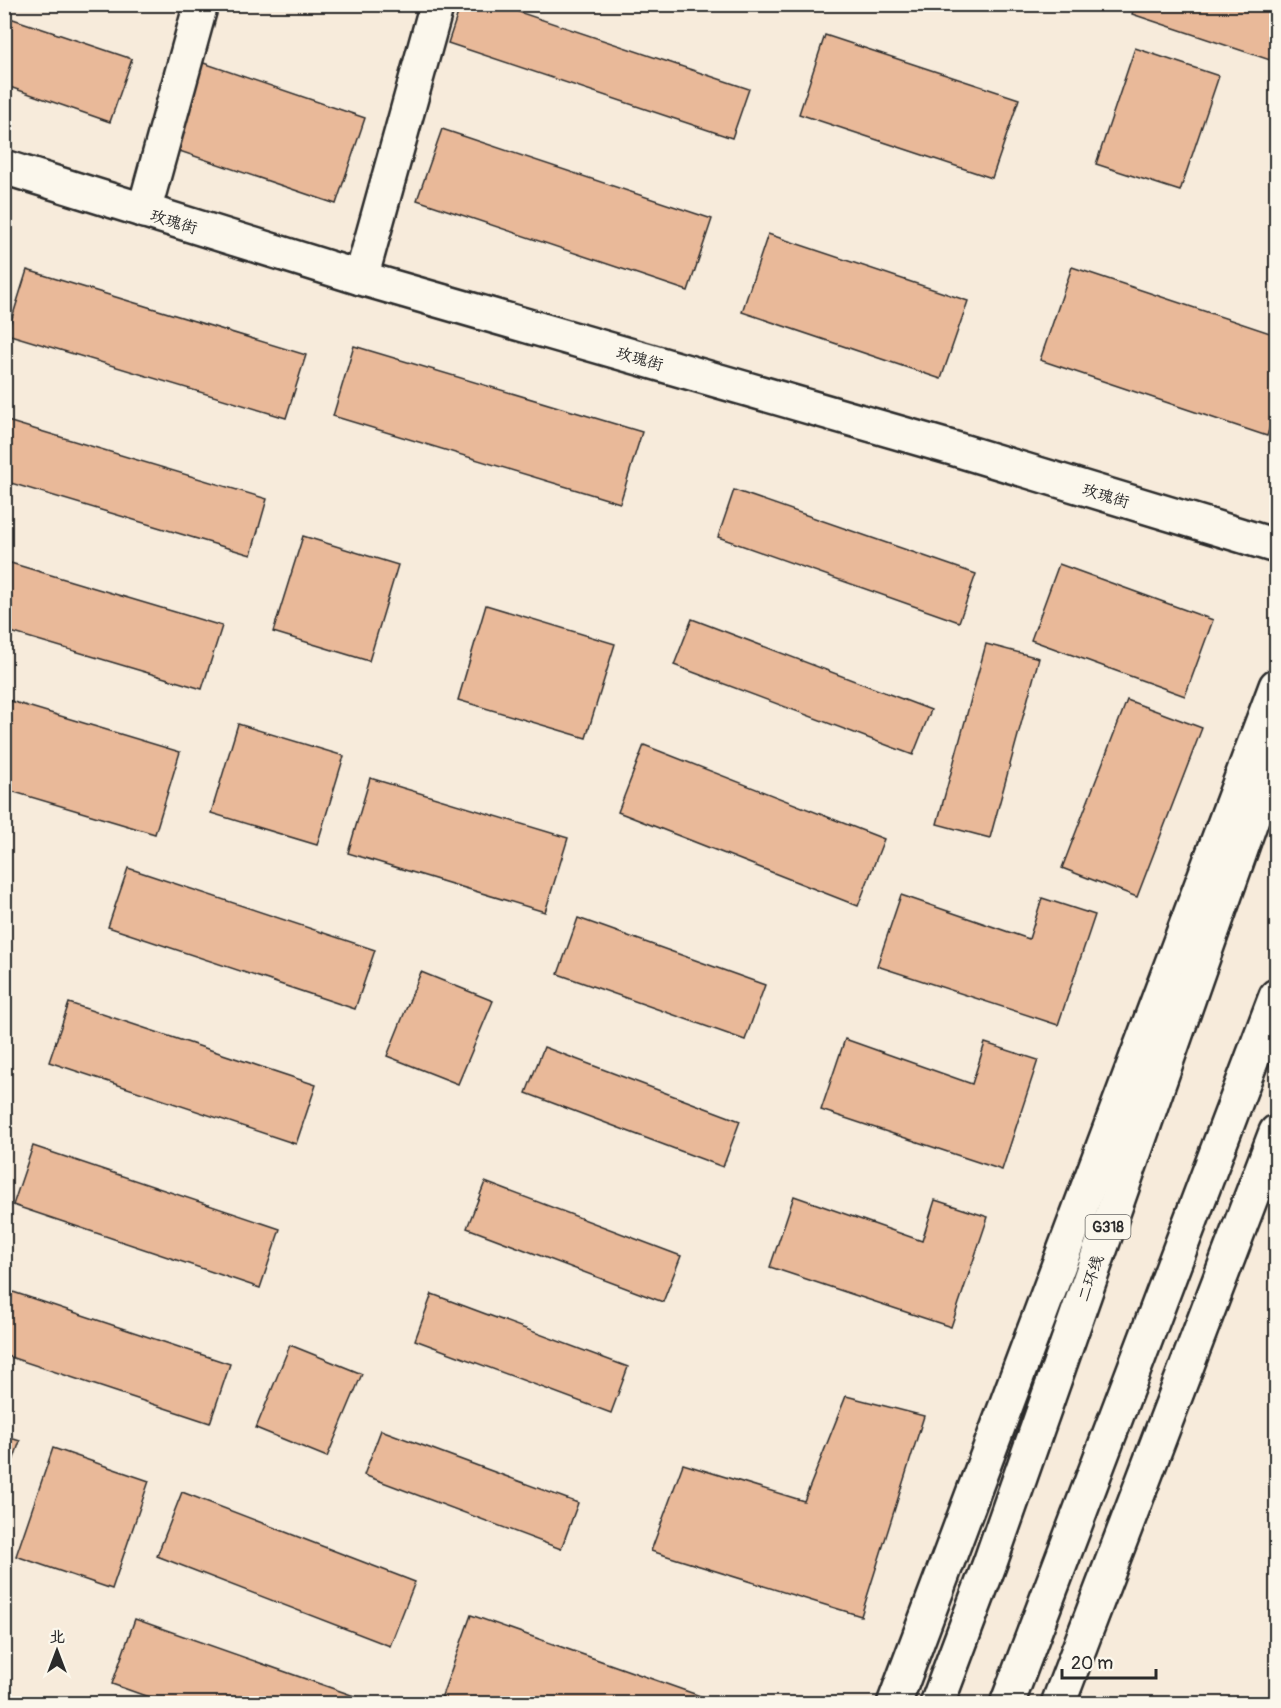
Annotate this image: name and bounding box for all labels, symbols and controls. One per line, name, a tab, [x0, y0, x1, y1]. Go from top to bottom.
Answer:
street label: 玫瑰街	[148, 205, 200, 239]
street label: 玫瑰街	[614, 343, 666, 375]
street label: 玫瑰街	[1080, 479, 1132, 513]
road number: G318	[1086, 1215, 1130, 1239]
street label: 二环线	[1074, 1252, 1108, 1304]
north arrow	[27, 1621, 87, 1681]
text: 北	[49, 1627, 65, 1647]
scale bar	[1062, 1642, 1156, 1680]
text: 20 m	[1071, 1652, 1113, 1675]

